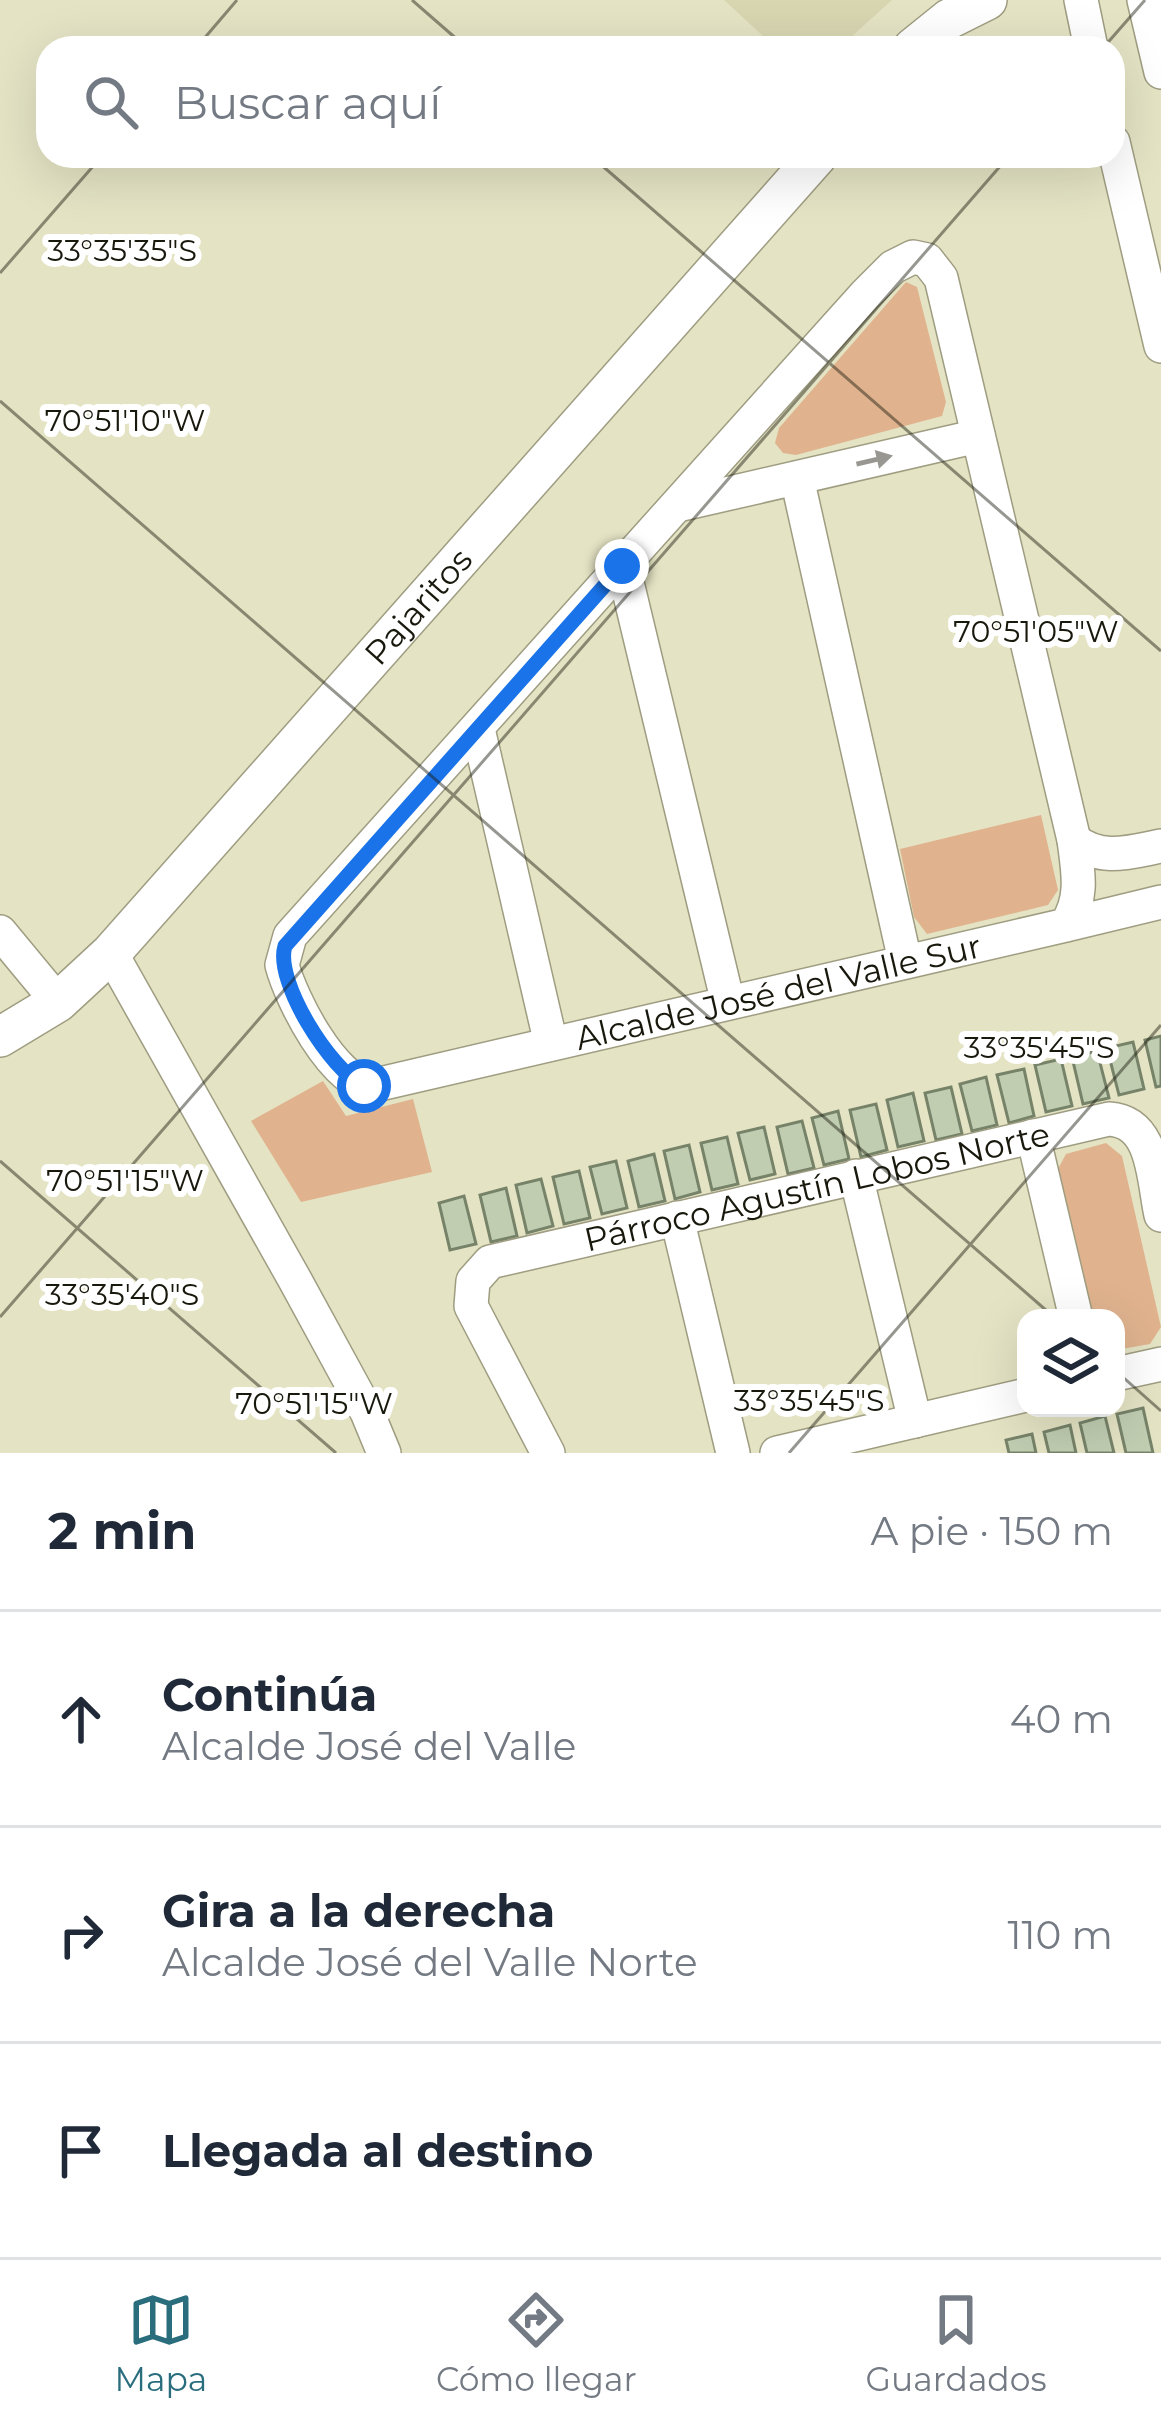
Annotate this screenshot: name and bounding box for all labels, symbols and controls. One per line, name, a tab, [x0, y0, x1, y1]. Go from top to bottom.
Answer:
search box	[36, 36, 1125, 168]
icon: search	[78, 69, 144, 135]
text: Buscar aquí	[174, 75, 441, 130]
text: 33°35'35"S	[47, 232, 197, 269]
text: 70°51'10"W	[45, 402, 205, 439]
one-way arrow	[855, 450, 893, 469]
route end	[595, 539, 649, 593]
street label: Pajaritos	[356, 540, 480, 673]
text: 70°51'05"W	[953, 613, 1119, 650]
street label: Alcalde José del Valle Sur	[571, 925, 985, 1058]
text: 33°35'45"S	[963, 1029, 1115, 1066]
route start	[337, 1059, 391, 1113]
street label: Párroco Agustín Lobos Norte	[580, 1113, 1053, 1260]
text: 70°51'15"W	[46, 1162, 204, 1199]
text: 33°35'40"S	[45, 1276, 199, 1313]
map controls	[1017, 1309, 1125, 1417]
button: layers	[1017, 1309, 1125, 1417]
text: 33°35'45"S	[733, 1382, 885, 1419]
text: 70°51'15"W	[235, 1385, 393, 1422]
text: 2 min	[48, 1500, 197, 1562]
text: A pie · 150 m	[870, 1507, 1113, 1555]
text: Continúa	[162, 1667, 377, 1722]
icon: ahead	[48, 1686, 114, 1752]
text: 40 m	[1010, 1695, 1113, 1743]
text: Alcalde José del Valle	[162, 1722, 576, 1770]
text: Gira a la derecha	[162, 1883, 555, 1938]
icon: right	[48, 1902, 114, 1968]
text: 110 m	[1007, 1911, 1113, 1959]
text: Alcalde José del Valle Norte	[162, 1938, 698, 1986]
icon: arrive	[48, 2118, 114, 2184]
text: Llegada al destino	[162, 2123, 594, 2178]
tab: Mapa	[114, 2287, 207, 2399]
tab: Cómo llegar	[436, 2287, 637, 2399]
tab: Guardados	[866, 2287, 1047, 2399]

